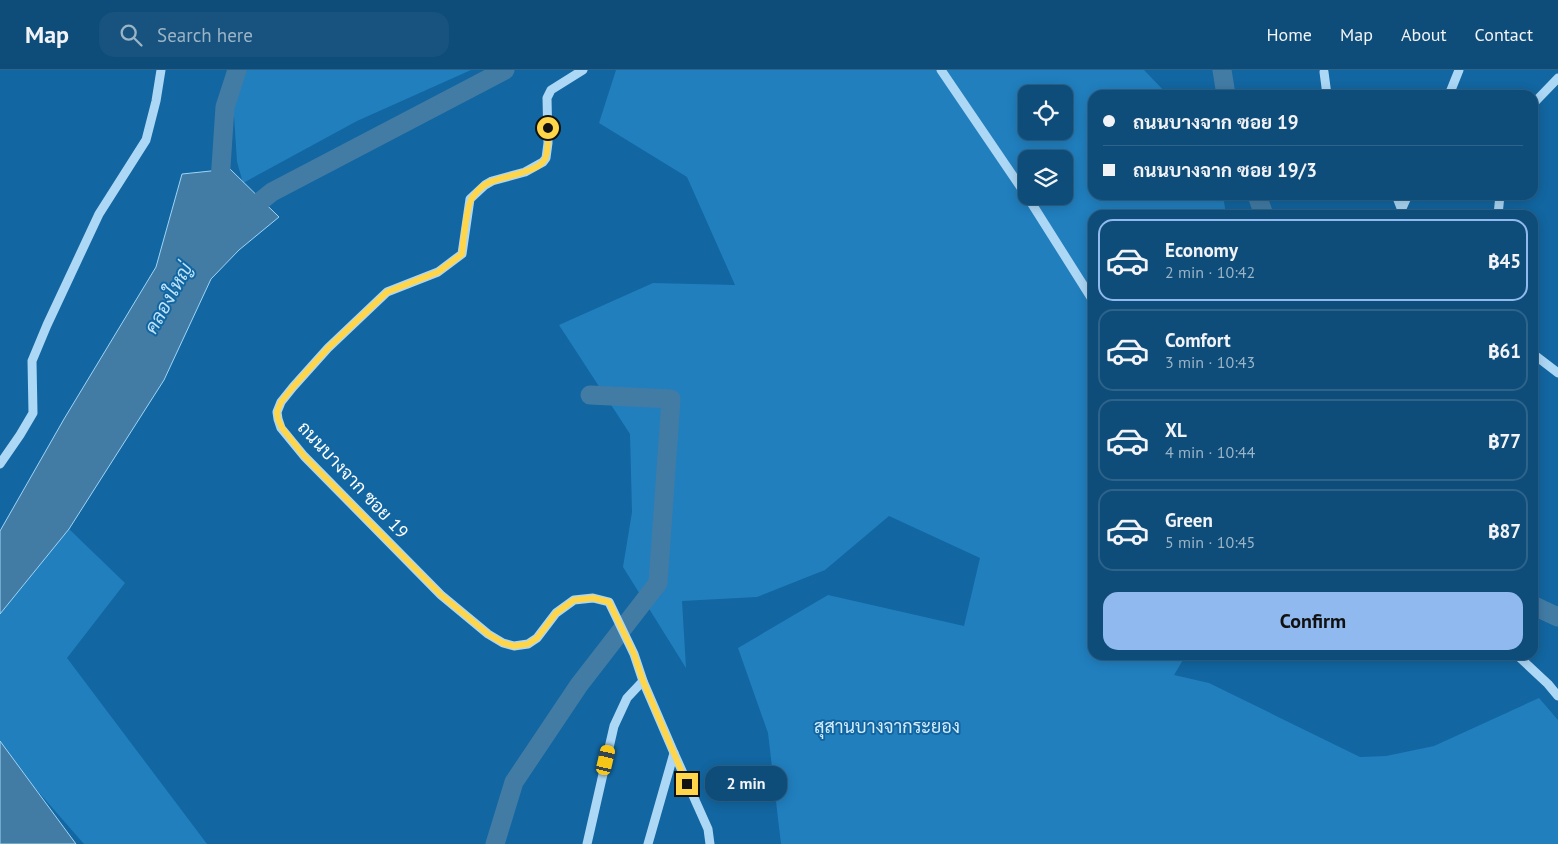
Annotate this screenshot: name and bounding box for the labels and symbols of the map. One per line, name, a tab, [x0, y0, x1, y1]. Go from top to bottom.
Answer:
route start	[537, 117, 559, 139]
water label: คลองใหญ่	[139, 257, 198, 338]
street label: ถนนบางจาก ซอย 19	[293, 416, 414, 543]
park label: สุสานบางจากระยอง	[814, 715, 960, 739]
car	[595, 744, 616, 776]
callout: 2 min	[704, 766, 787, 802]
route end	[676, 773, 698, 795]

